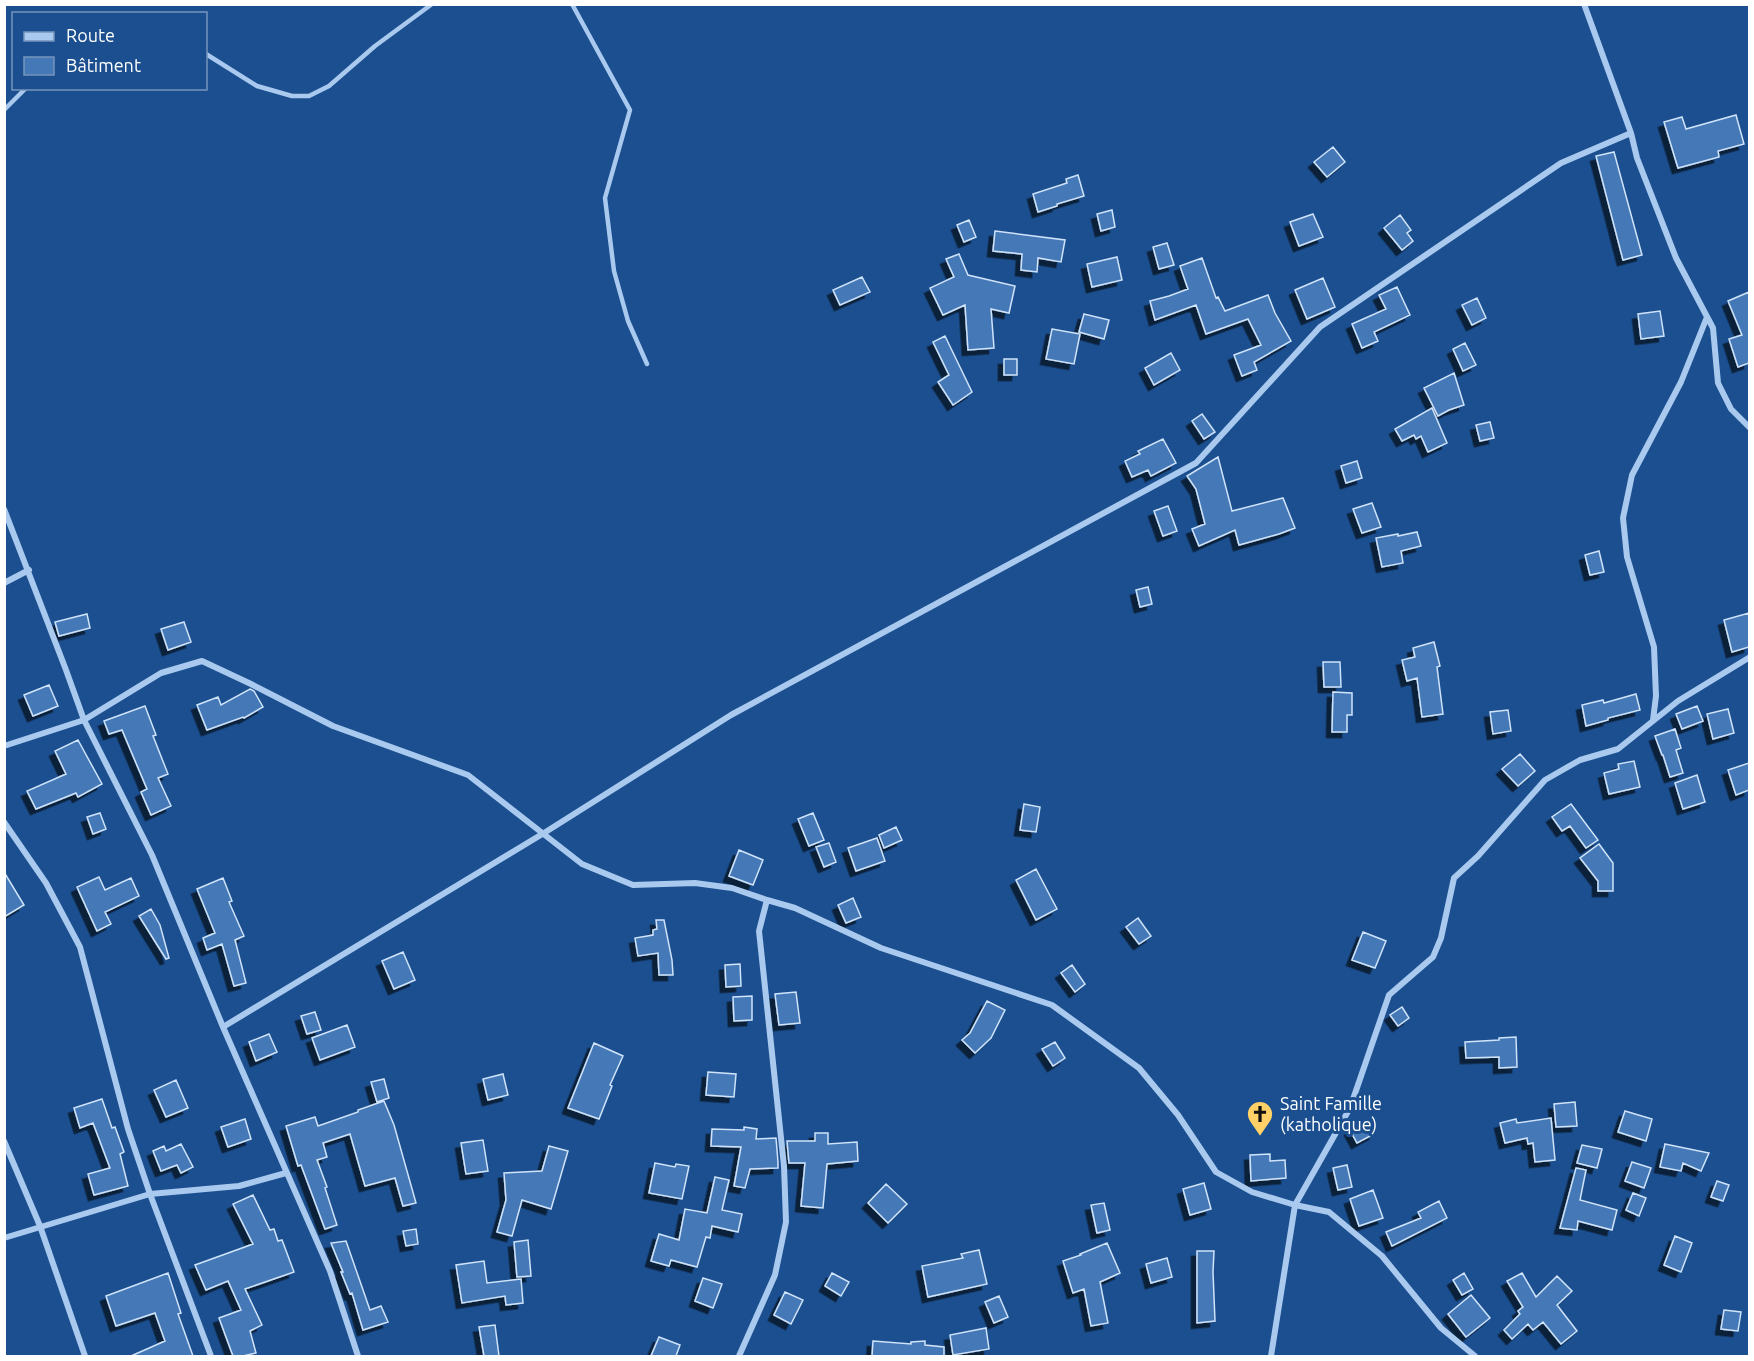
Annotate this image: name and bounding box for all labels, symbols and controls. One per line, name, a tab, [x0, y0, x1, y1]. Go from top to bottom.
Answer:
legend	[12, 12, 207, 90]
text: Route	[66, 25, 115, 45]
text: Bâtiment	[66, 55, 141, 75]
place label: Saint Famille (katholique)	[1280, 1093, 1382, 1135]
church icon: Saint Famille (katholique)	[1245, 1099, 1275, 1137]

